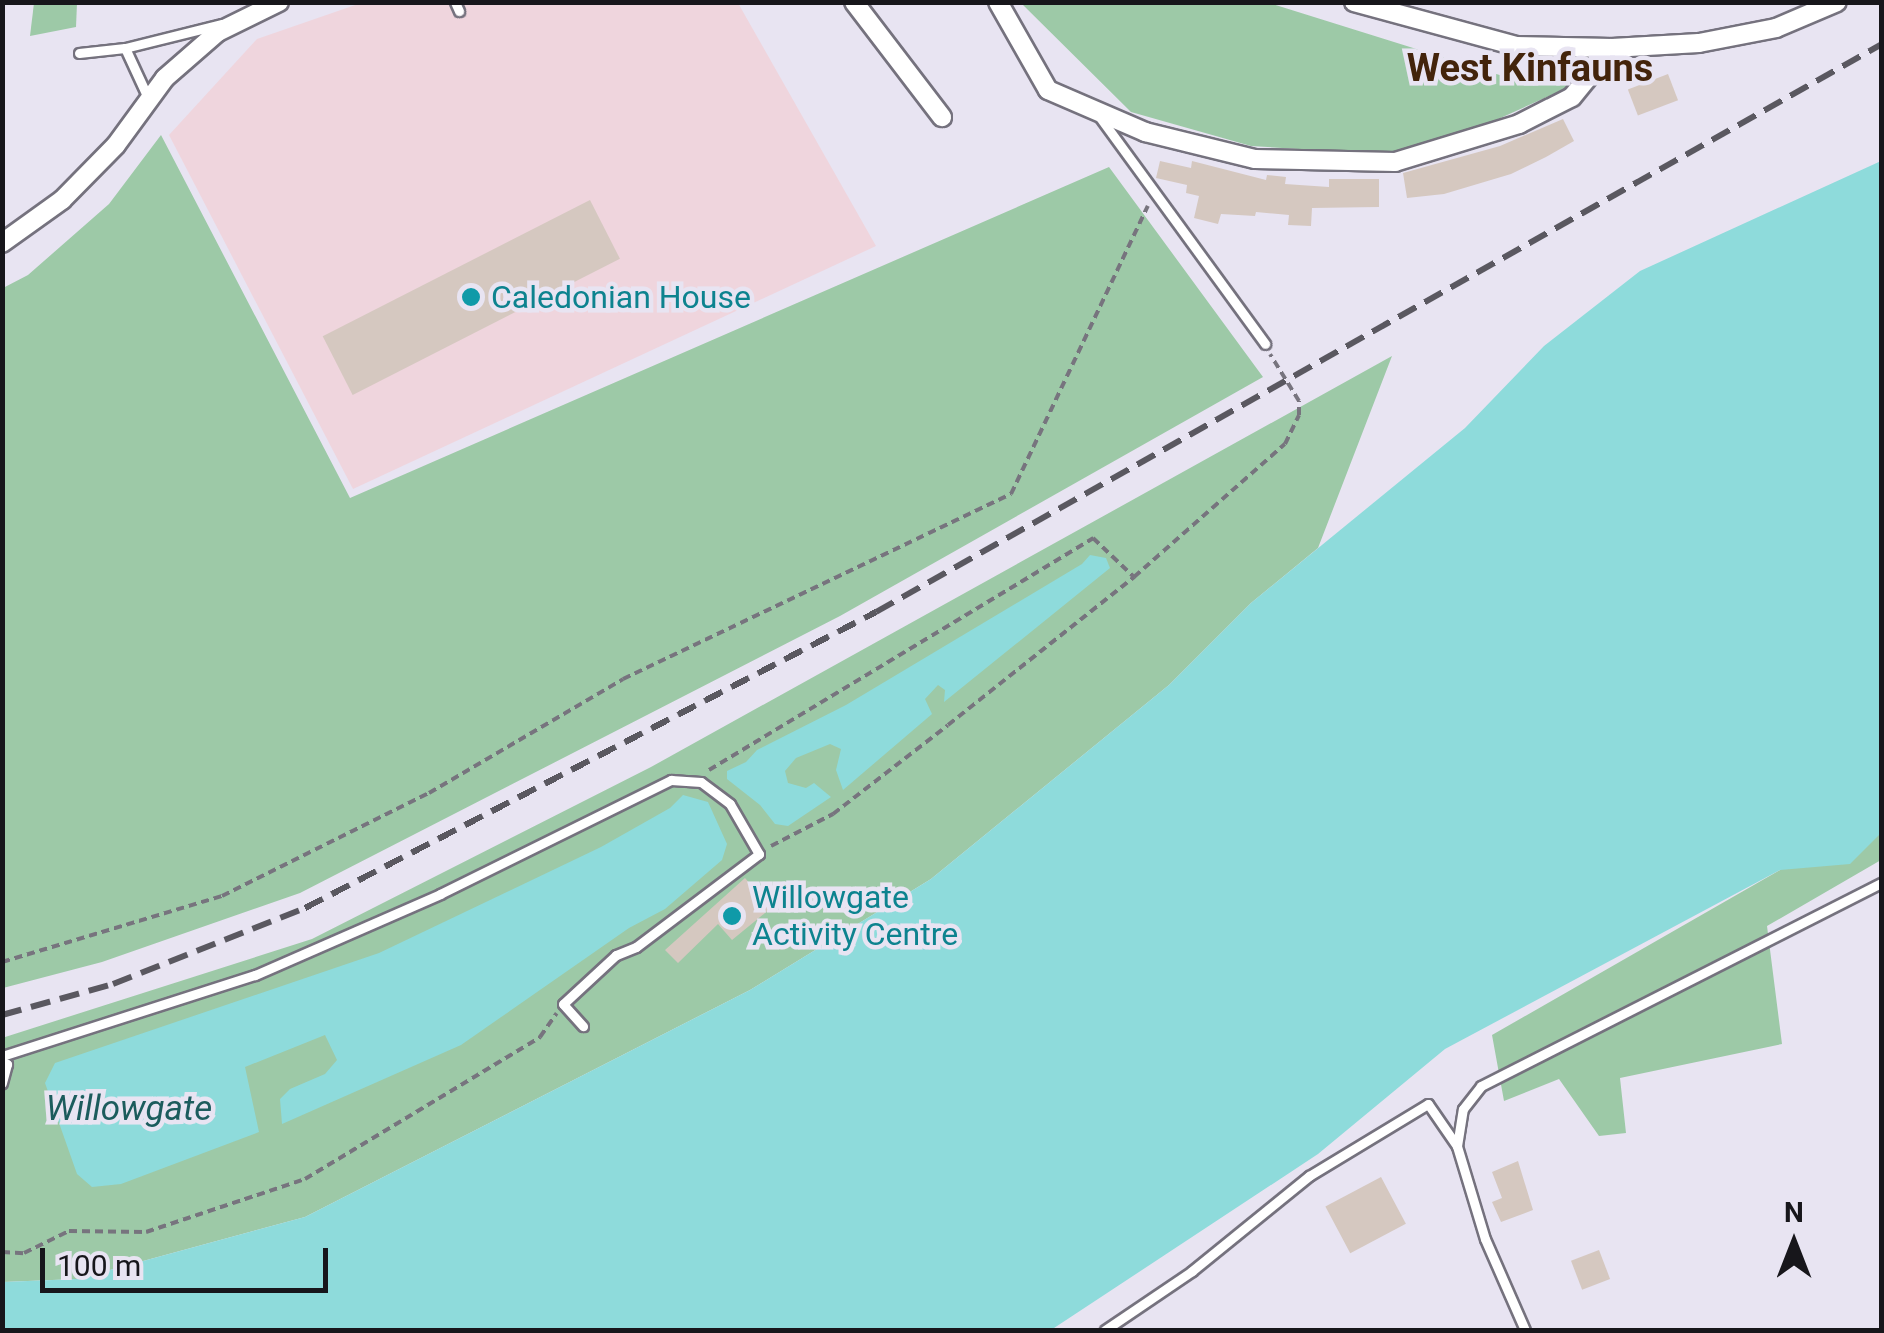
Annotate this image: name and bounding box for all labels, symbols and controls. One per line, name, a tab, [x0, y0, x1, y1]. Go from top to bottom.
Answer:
district label: West Kinfauns	[1407, 46, 1653, 92]
place label: Caledonian House	[491, 278, 751, 316]
marker: Caledonian House	[460, 286, 482, 308]
place label: Willowgate Activity Centre	[752, 879, 958, 954]
marker: Willowgate Activity Centre	[721, 905, 743, 927]
water label: Willowgate	[46, 1088, 212, 1130]
north arrow	[1744, 1193, 1844, 1293]
text: N	[1784, 1196, 1804, 1229]
scale bar	[45, 1228, 332, 1290]
text: 100 m	[57, 1248, 141, 1283]

